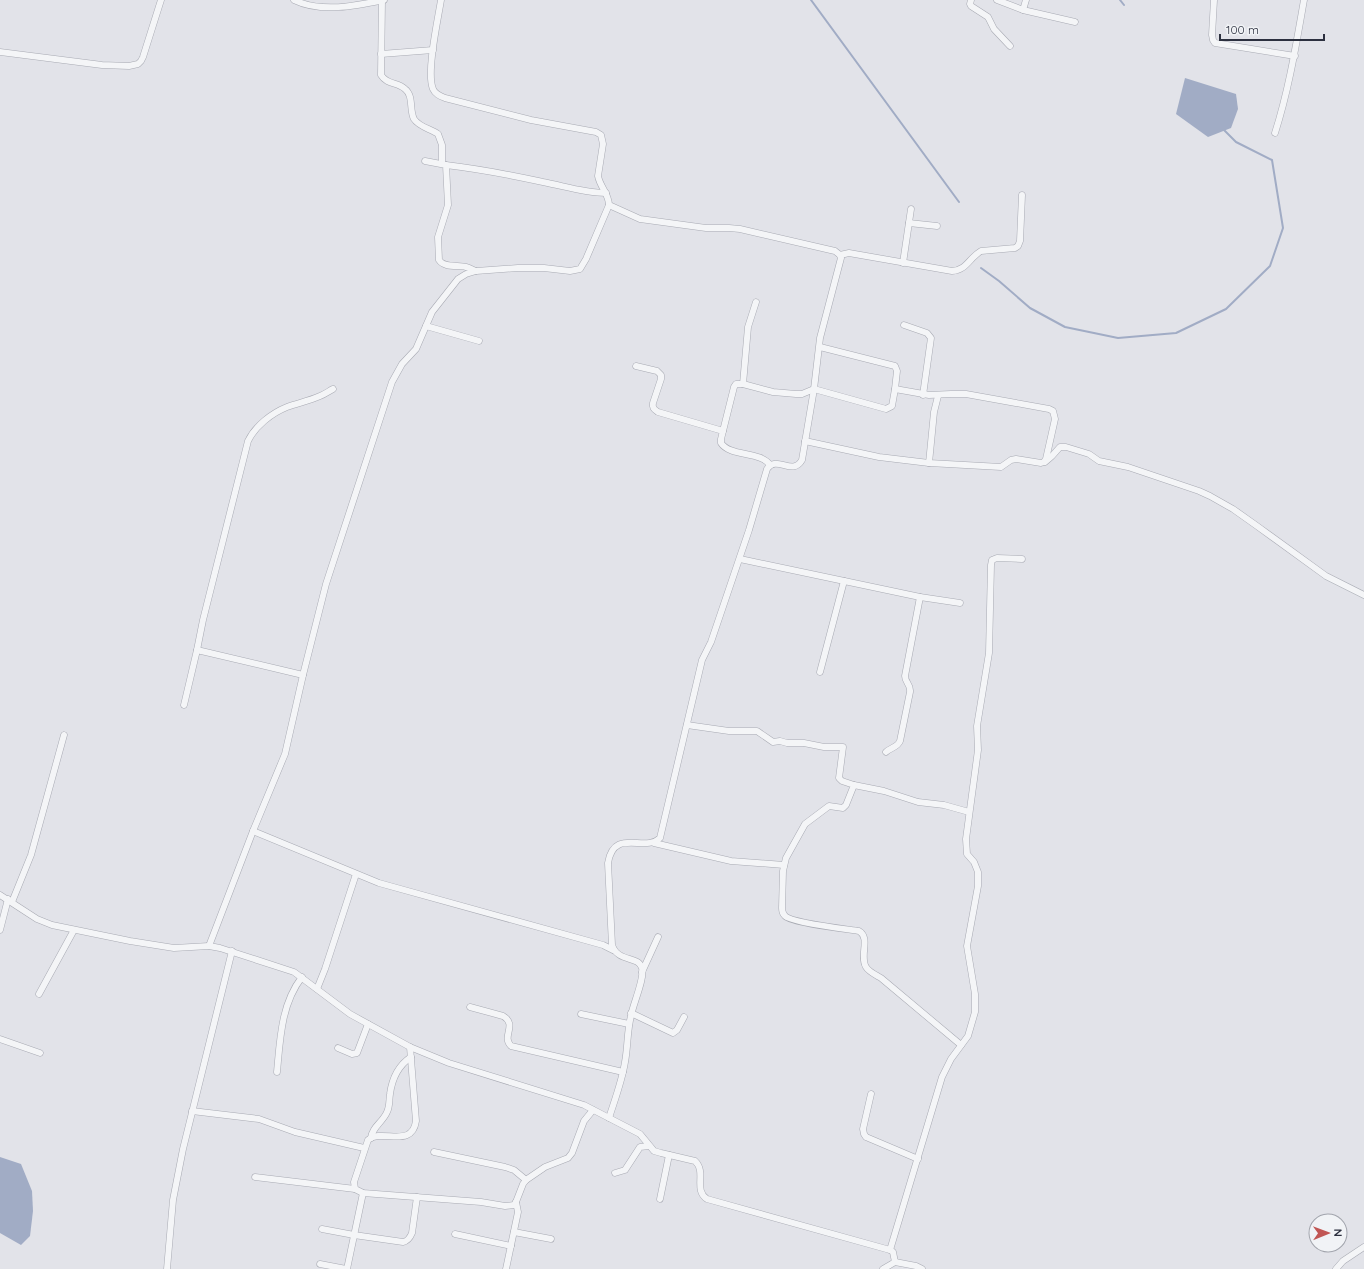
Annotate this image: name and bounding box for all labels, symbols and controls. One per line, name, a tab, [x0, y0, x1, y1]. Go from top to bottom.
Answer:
scale bar	[1220, 16, 1324, 42]
text: 100 m	[1226, 22, 1259, 37]
north arrow	[1308, 1213, 1348, 1253]
text: N	[1331, 1229, 1345, 1237]

